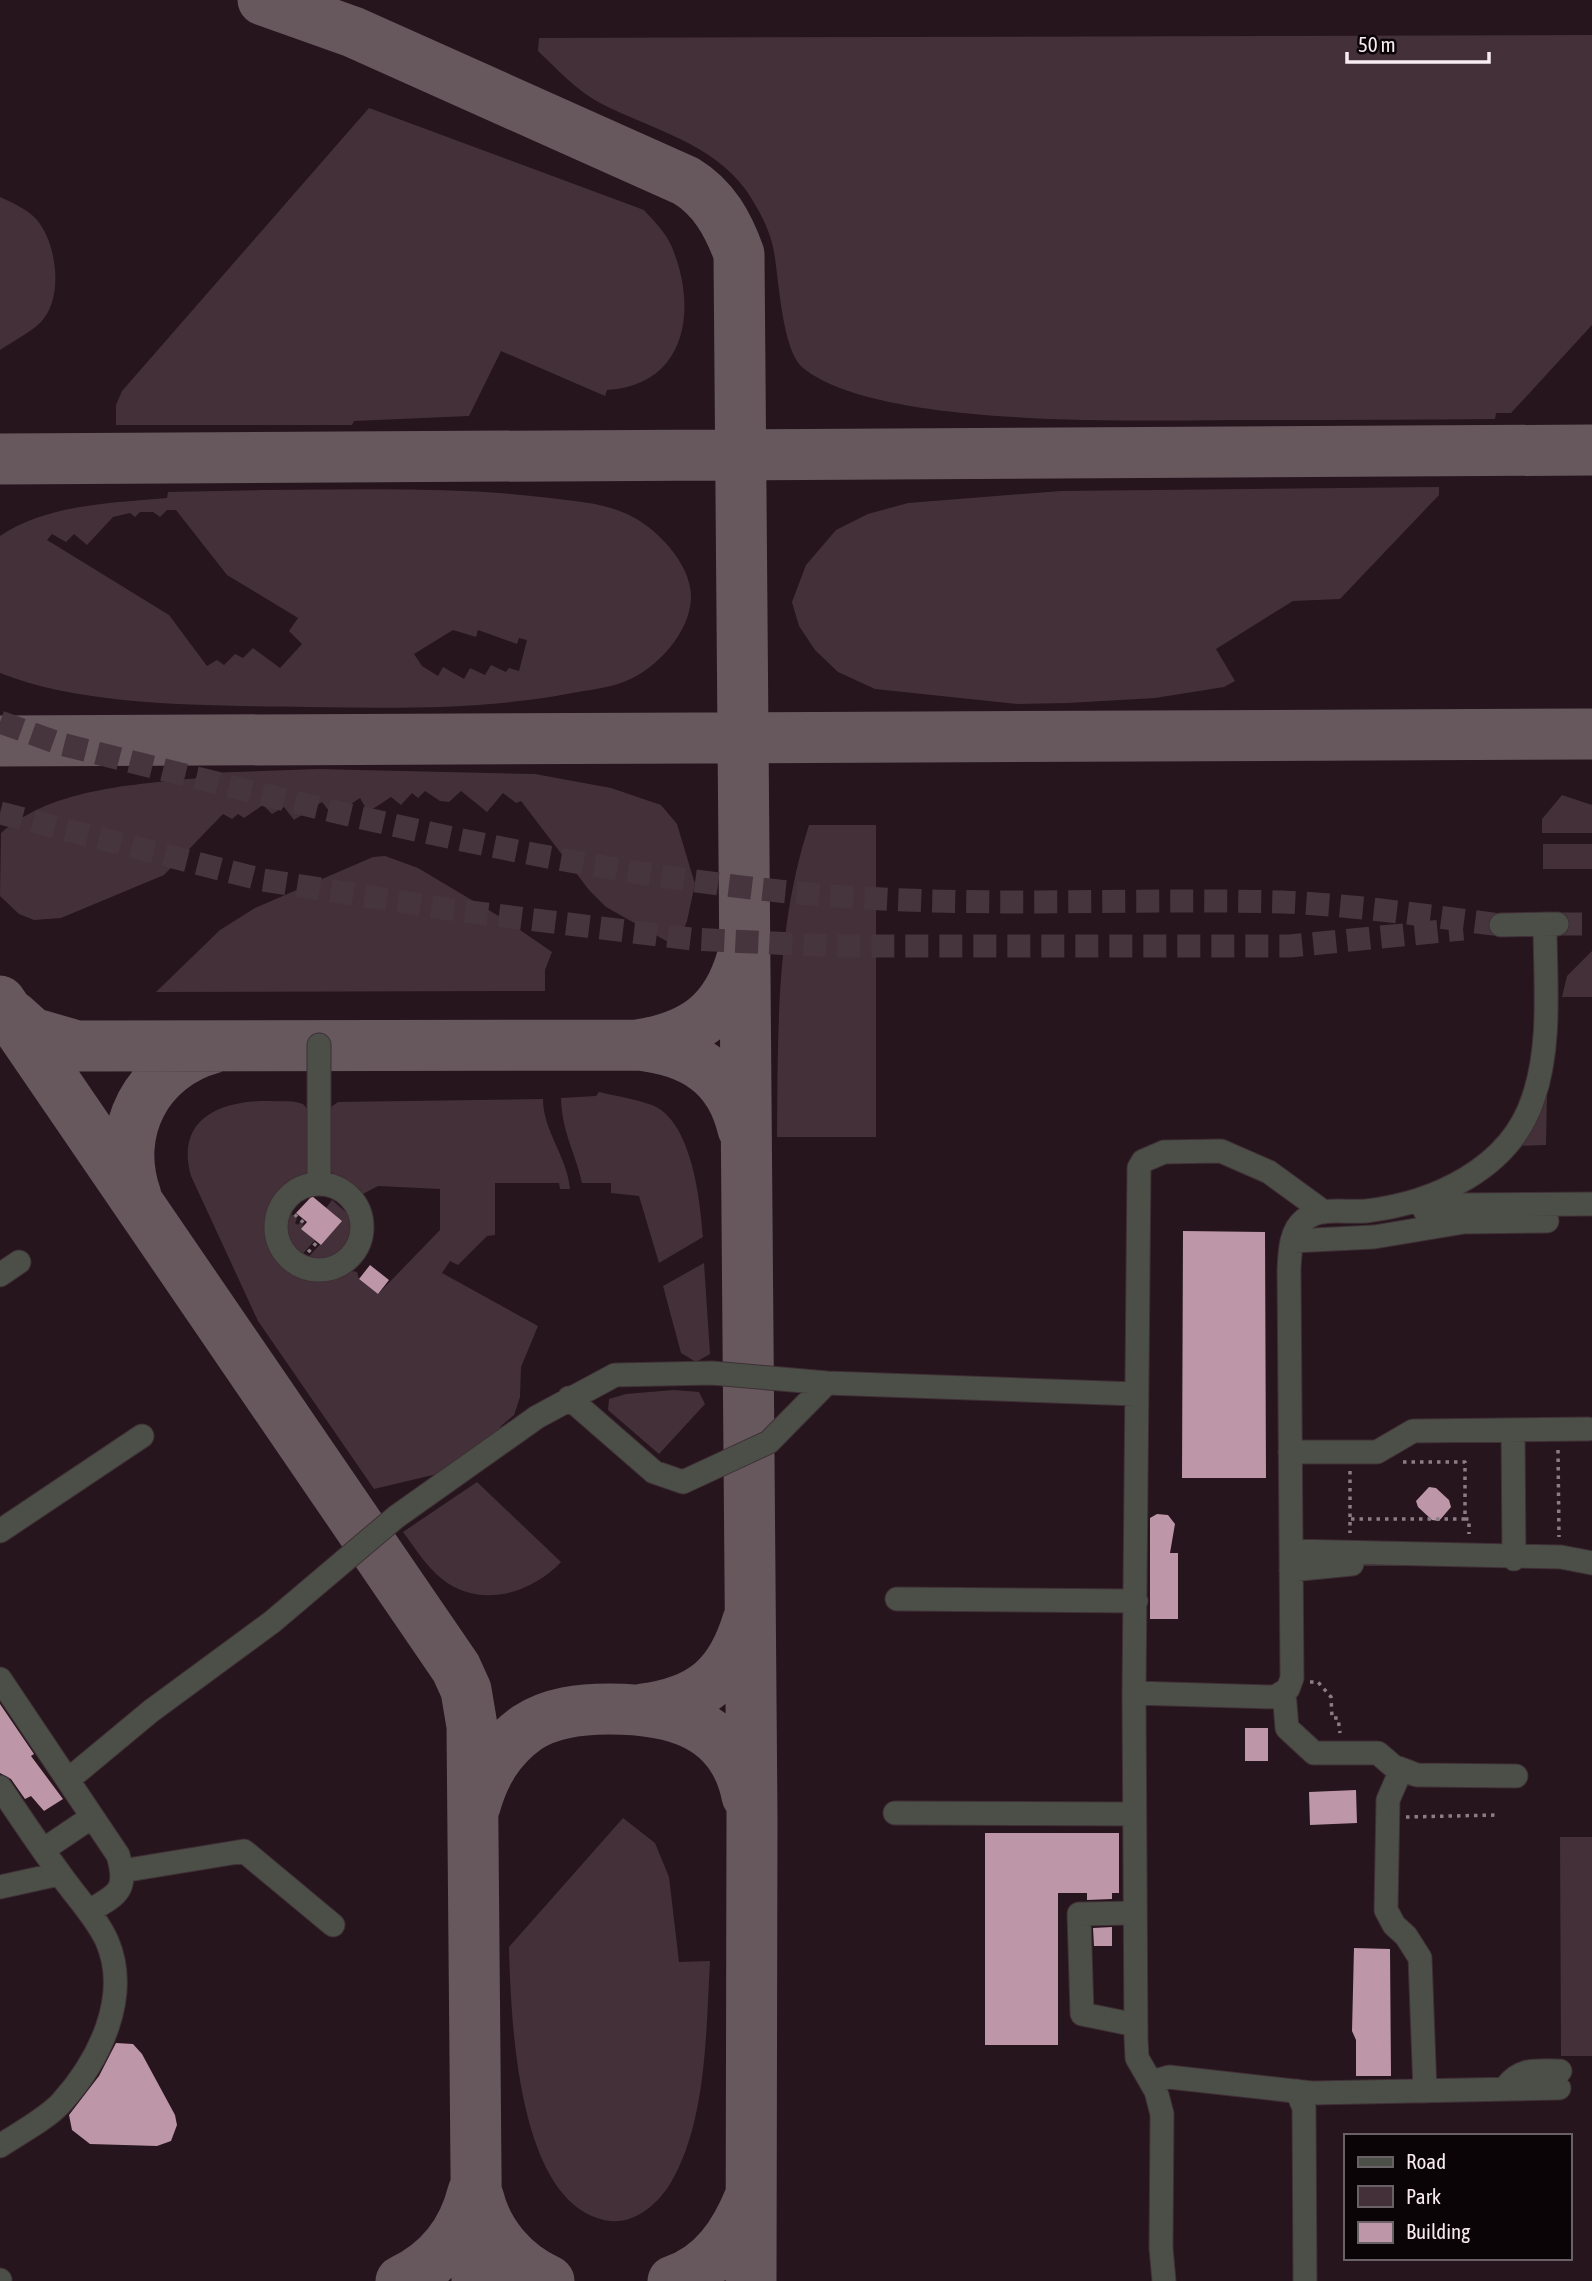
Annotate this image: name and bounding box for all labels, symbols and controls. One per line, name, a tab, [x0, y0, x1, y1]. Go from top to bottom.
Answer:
scale bar	[1347, 21, 1489, 65]
text: 50 m	[1358, 32, 1396, 56]
legend	[1344, 2134, 1571, 2260]
text: Road	[1406, 2149, 1446, 2173]
text: Park	[1406, 2184, 1441, 2208]
text: Building	[1406, 2219, 1470, 2243]

